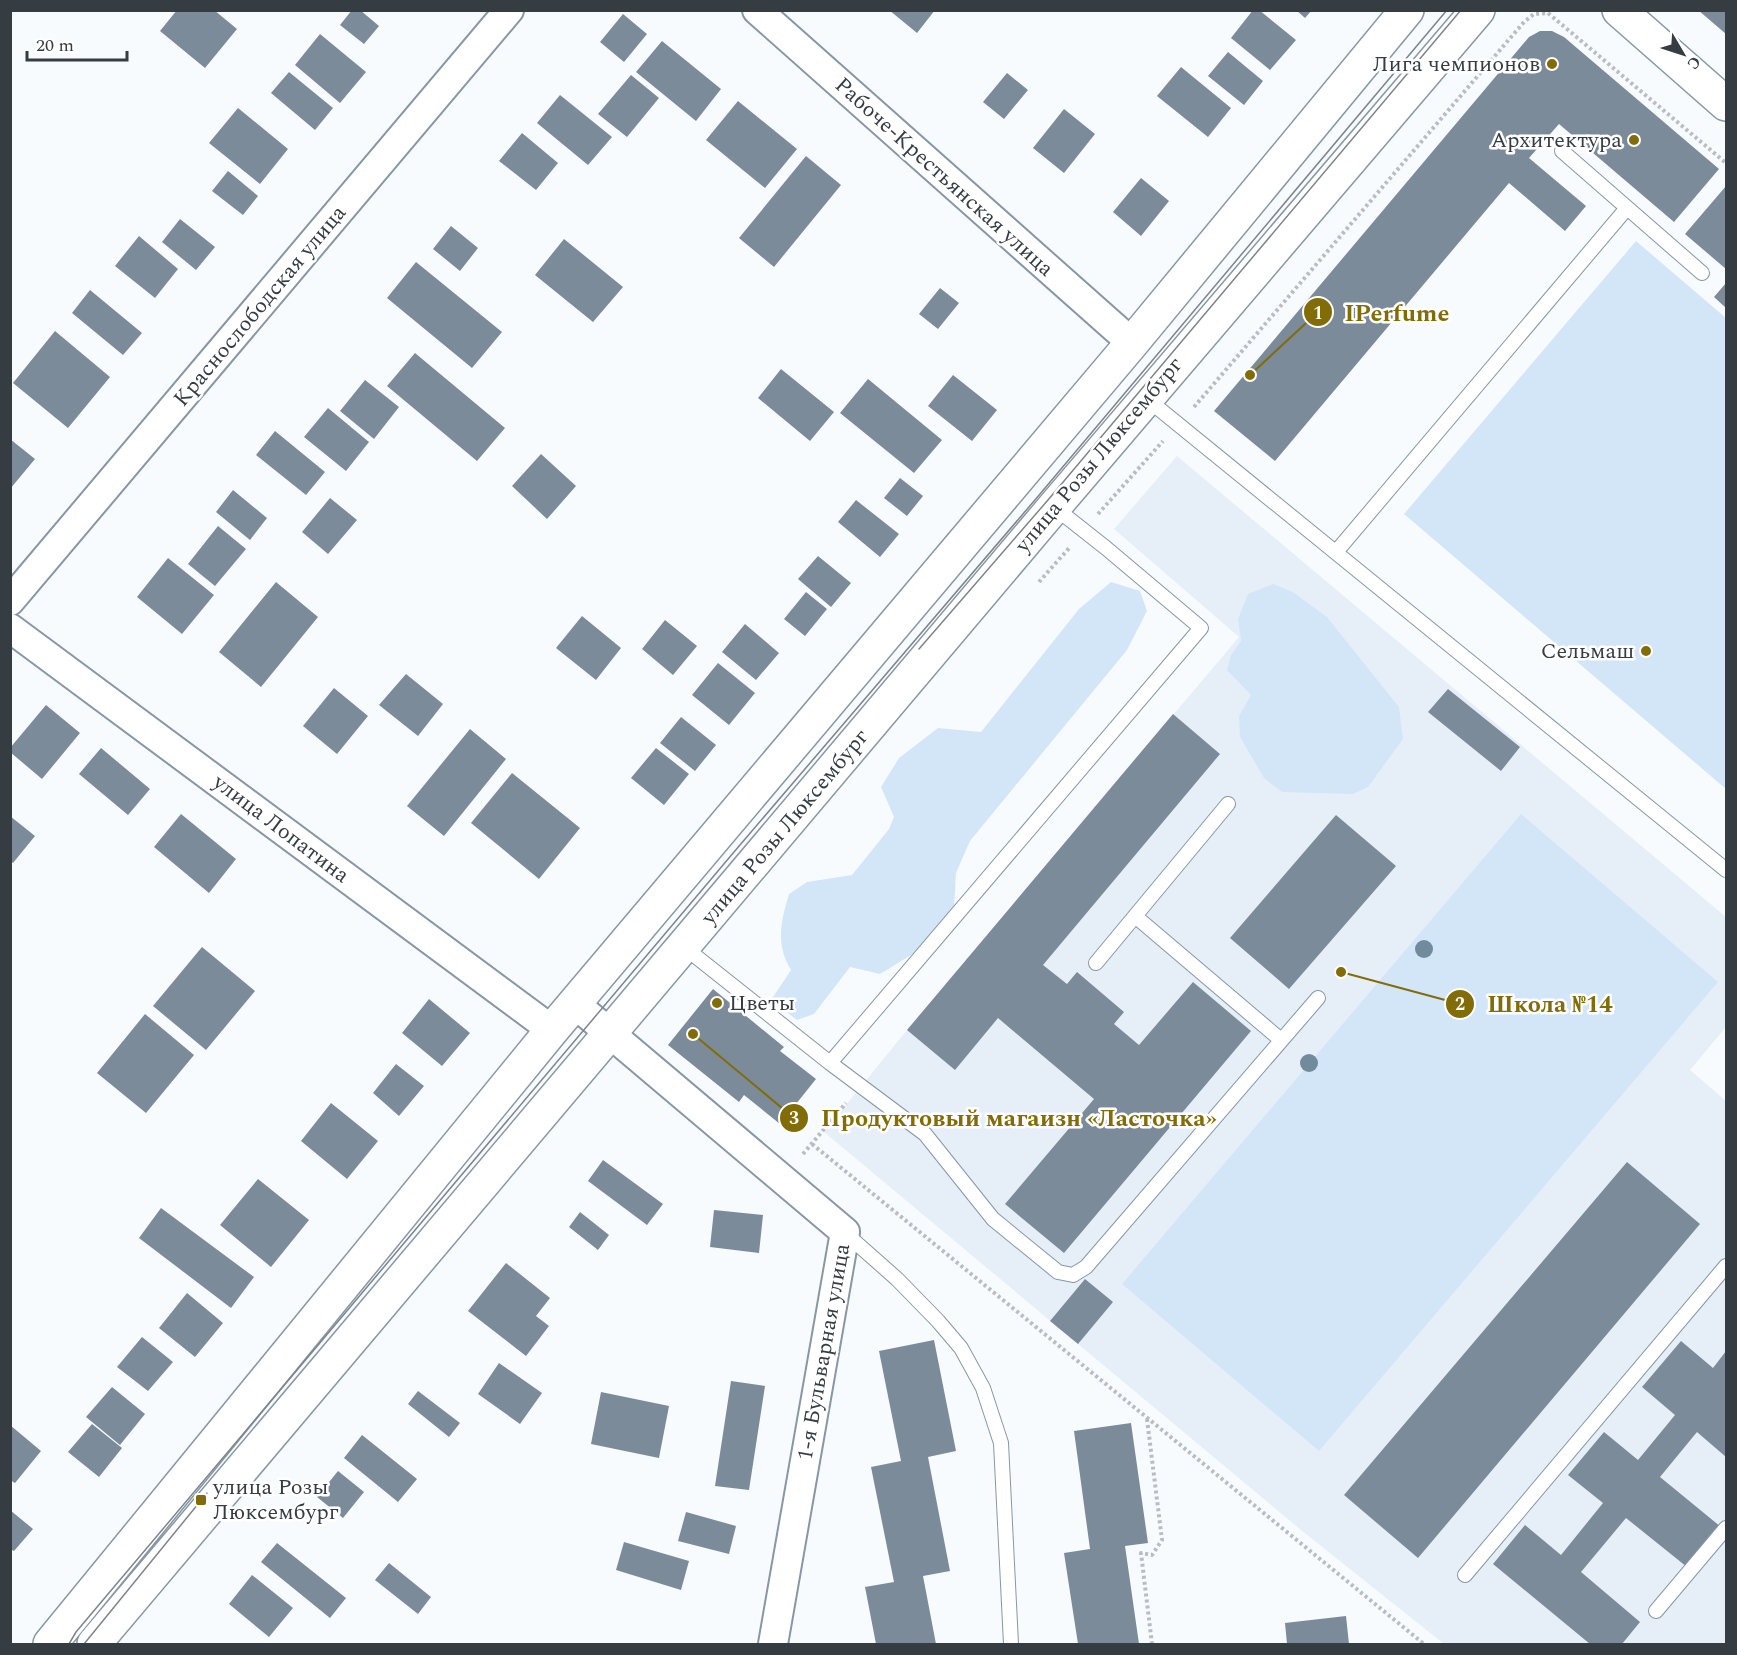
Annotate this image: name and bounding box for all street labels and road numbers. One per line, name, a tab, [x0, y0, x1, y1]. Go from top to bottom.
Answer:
street label: Рабоче-Крестьянская улица	[827, 69, 1061, 285]
street label: Краснослободская улица	[166, 198, 355, 414]
street label: улица Розы Люксембург	[1006, 350, 1191, 561]
street label: улица Розы Люксембург	[692, 722, 877, 933]
street label: улица Лопатина	[205, 766, 357, 892]
street label: 1-я Бульварная улица	[789, 1241, 859, 1463]

